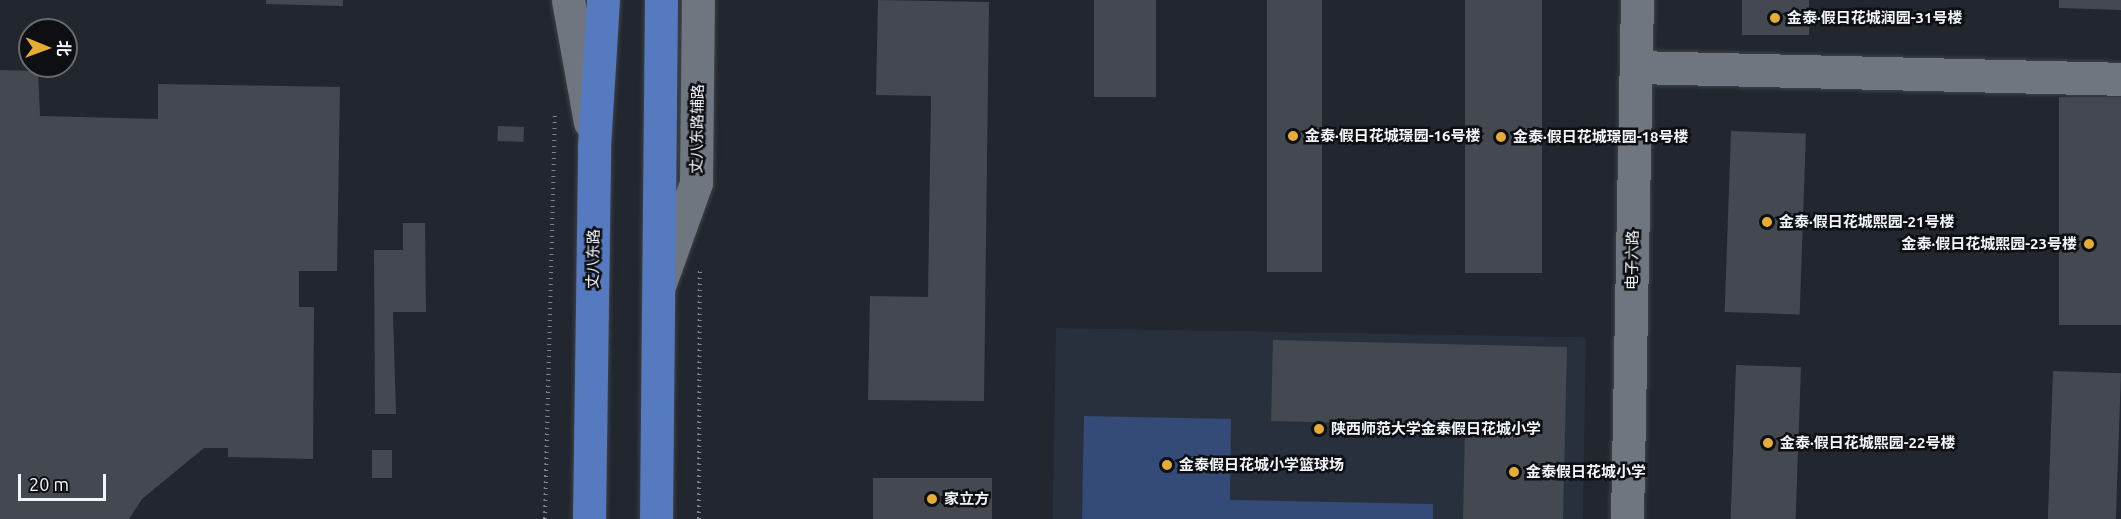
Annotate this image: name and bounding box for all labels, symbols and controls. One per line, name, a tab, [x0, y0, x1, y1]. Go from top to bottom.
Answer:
place label: 金泰·假日花城润园-31号楼	[1787, 9, 1963, 27]
marker: 金泰·假日花城润园-31号楼	[1768, 11, 1782, 25]
north arrow	[18, 18, 78, 78]
text: 北	[55, 40, 73, 56]
street label: 丈八东路辅路	[687, 84, 707, 174]
place label: 金泰·假日花城璟园-16号楼	[1305, 127, 1481, 145]
place label: 金泰·假日花城璟园-18号楼	[1513, 128, 1689, 146]
marker: 金泰·假日花城璟园-16号楼	[1286, 129, 1300, 143]
marker: 金泰·假日花城璟园-18号楼	[1494, 130, 1508, 144]
place label: 金泰·假日花城熙园-21号楼	[1779, 213, 1955, 231]
marker: 金泰·假日花城熙园-21号楼	[1760, 215, 1774, 229]
street label: 丈八东路	[583, 229, 603, 289]
street label: 电子六路	[1622, 230, 1642, 290]
place label: 金泰·假日花城熙园-23号楼	[1901, 235, 2077, 253]
marker: 金泰·假日花城熙园-23号楼	[2082, 237, 2096, 251]
place label: 陕西师范大学金泰假日花城小学	[1331, 420, 1541, 438]
marker: 陕西师范大学金泰假日花城小学	[1312, 422, 1326, 436]
place label: 金泰·假日花城熙园-22号楼	[1780, 434, 1956, 452]
marker: 金泰·假日花城熙园-22号楼	[1761, 436, 1775, 450]
place label: 金泰假日花城小学篮球场	[1179, 456, 1344, 474]
marker: 金泰假日花城小学篮球场	[1160, 458, 1174, 472]
scale bar	[21, 462, 110, 500]
place label: 金泰假日花城小学	[1526, 463, 1646, 481]
marker: 金泰假日花城小学	[1507, 465, 1521, 479]
text: 20 m	[29, 474, 69, 494]
place label: 家立方	[944, 490, 989, 508]
marker: 家立方	[925, 492, 939, 506]

